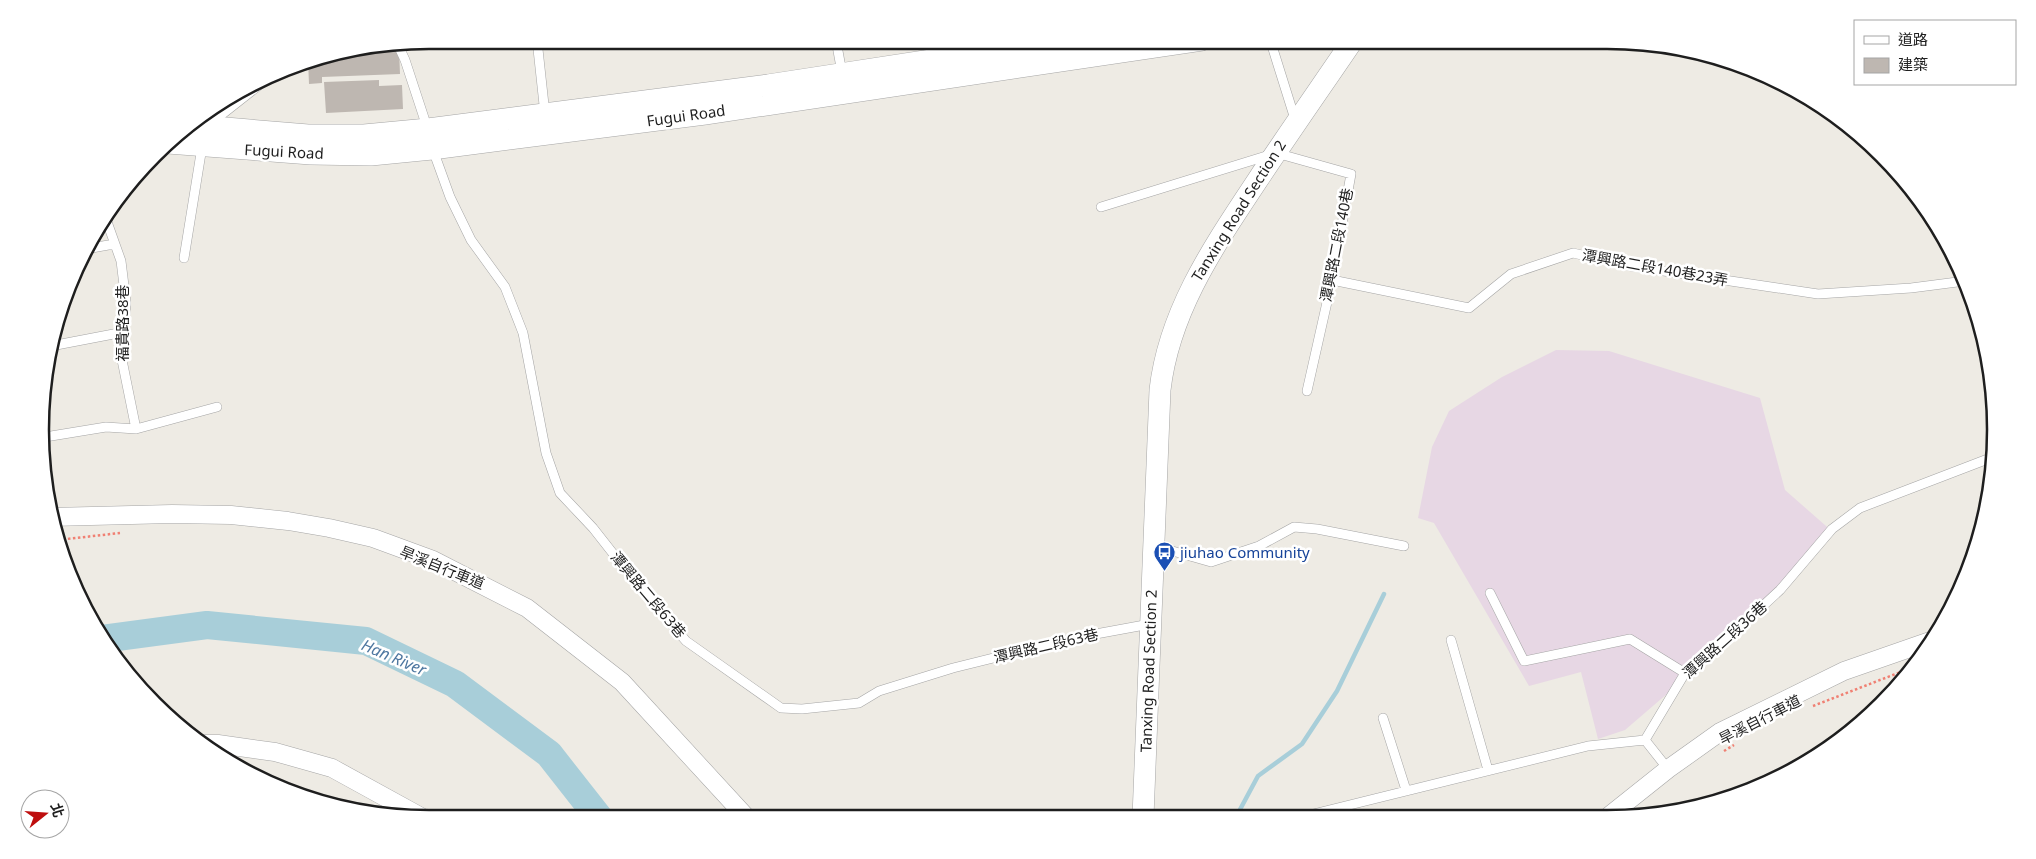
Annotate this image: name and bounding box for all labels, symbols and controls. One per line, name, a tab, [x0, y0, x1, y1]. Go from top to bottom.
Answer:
legend	[1854, 20, 2016, 85]
text: 道路	[1898, 29, 1928, 49]
text: 建築	[1898, 54, 1928, 74]
street label: Fugui Road	[645, 100, 727, 130]
street label: Tanxing Road Section 2	[1186, 136, 1290, 285]
street label: Fugui Road	[244, 139, 324, 163]
street label: 潭興路二段140巷	[1315, 186, 1357, 304]
street label: 潭興路二段140巷23弄	[1581, 244, 1730, 290]
street label: 福貴路38巷	[112, 284, 132, 362]
street label: 旱溪自行車道	[397, 541, 488, 593]
bus stop icon: jiuhao Community	[1152, 541, 1176, 572]
place label: jiuhao Community	[1179, 542, 1310, 562]
street label: 潭興路二段63巷	[607, 547, 691, 642]
street label: Tanxing Road Section 2	[1135, 589, 1161, 753]
street label: 潭興路二段36巷	[1678, 596, 1771, 683]
street label: 潭興路二段63巷	[991, 623, 1100, 667]
water label: Han River	[358, 633, 430, 681]
street label: 旱溪自行車道	[1715, 690, 1804, 748]
north arrow	[20, 789, 70, 839]
text: 北	[47, 801, 69, 820]

